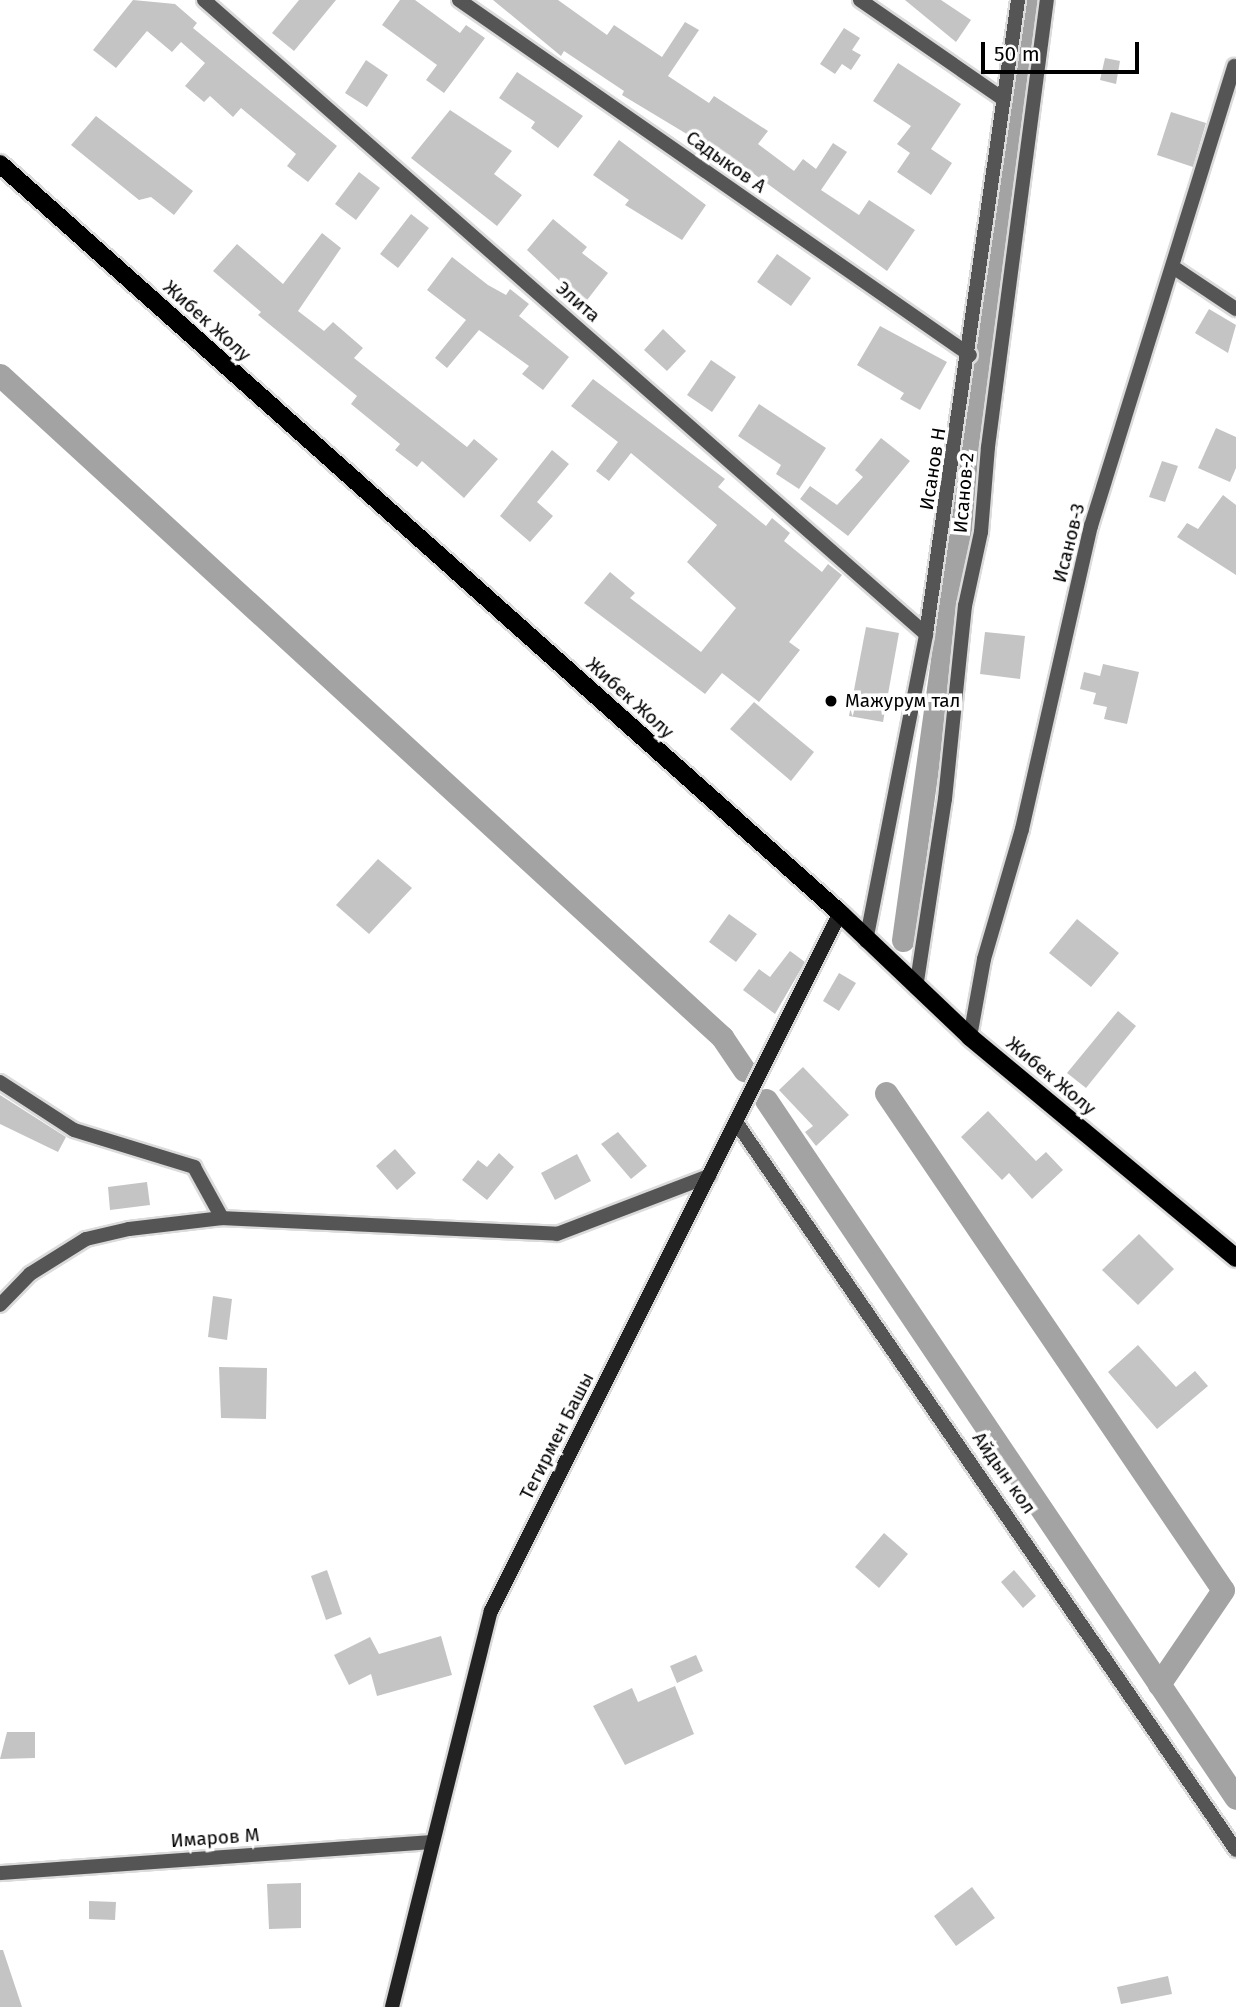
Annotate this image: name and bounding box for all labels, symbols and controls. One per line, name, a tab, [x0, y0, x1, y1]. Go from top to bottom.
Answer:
scale bar	[984, 28, 1142, 72]
text: 50 m	[994, 41, 1040, 67]
street label: Садыков А	[681, 126, 771, 198]
street label: Жибек Жолу	[159, 276, 255, 366]
street label: Элита	[551, 277, 605, 327]
street label: Исанов Н	[915, 426, 951, 512]
street label: Исанов-2	[949, 452, 979, 534]
street label: Исанов-3	[1048, 501, 1090, 585]
street label: Жибек Жолу	[582, 653, 678, 743]
place label: Мажурум тал	[845, 690, 960, 712]
marker: Мажурум тал	[823, 693, 839, 709]
street label: Жибек Жолу	[1002, 1032, 1100, 1120]
street label: Тегирмен Башы	[515, 1369, 599, 1503]
street label: Айдын кол	[968, 1428, 1040, 1518]
street label: Имаров М	[170, 1824, 260, 1852]

